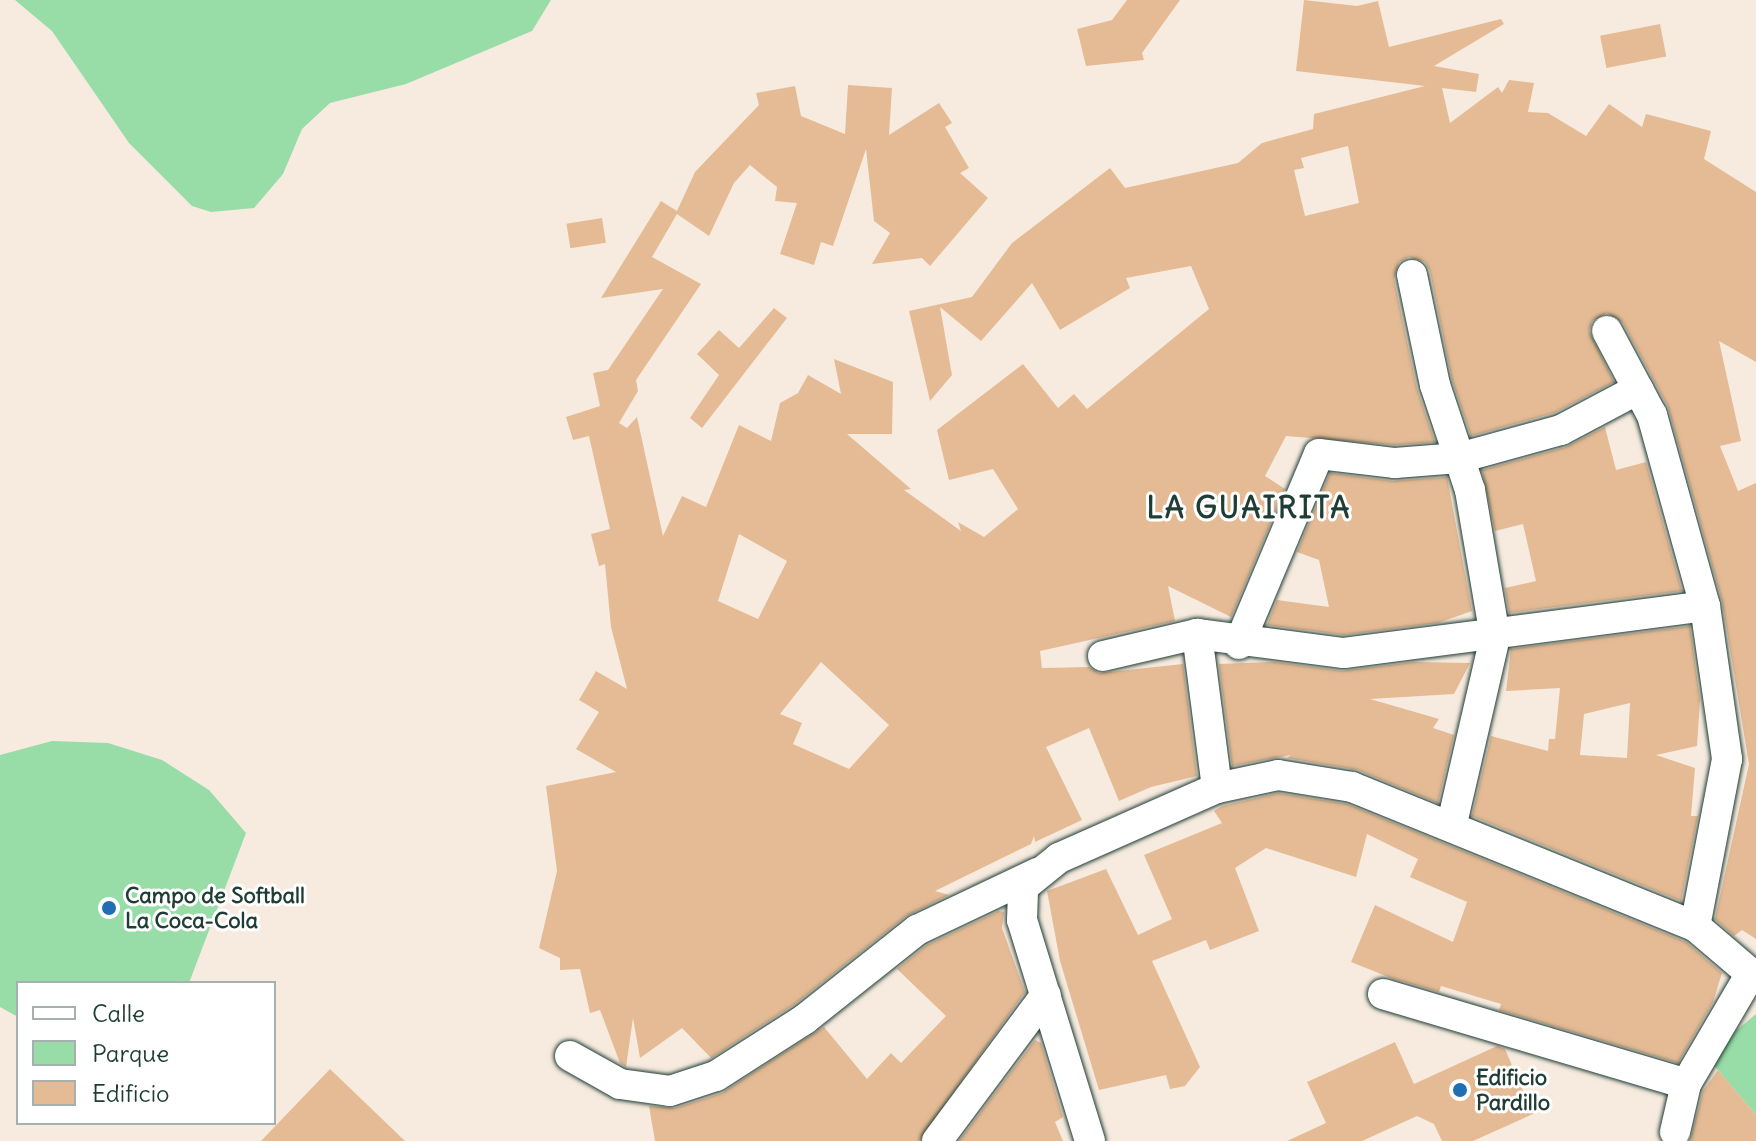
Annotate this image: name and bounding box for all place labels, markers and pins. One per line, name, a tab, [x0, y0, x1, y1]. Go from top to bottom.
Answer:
place label: Campo de Softball La Coca-Cola	[125, 882, 305, 934]
marker: Campo de Softball La Coca-Cola	[100, 899, 118, 917]
place label: Edificio Pardillo	[1476, 1064, 1550, 1116]
marker: Edificio Pardillo	[1451, 1081, 1469, 1099]

